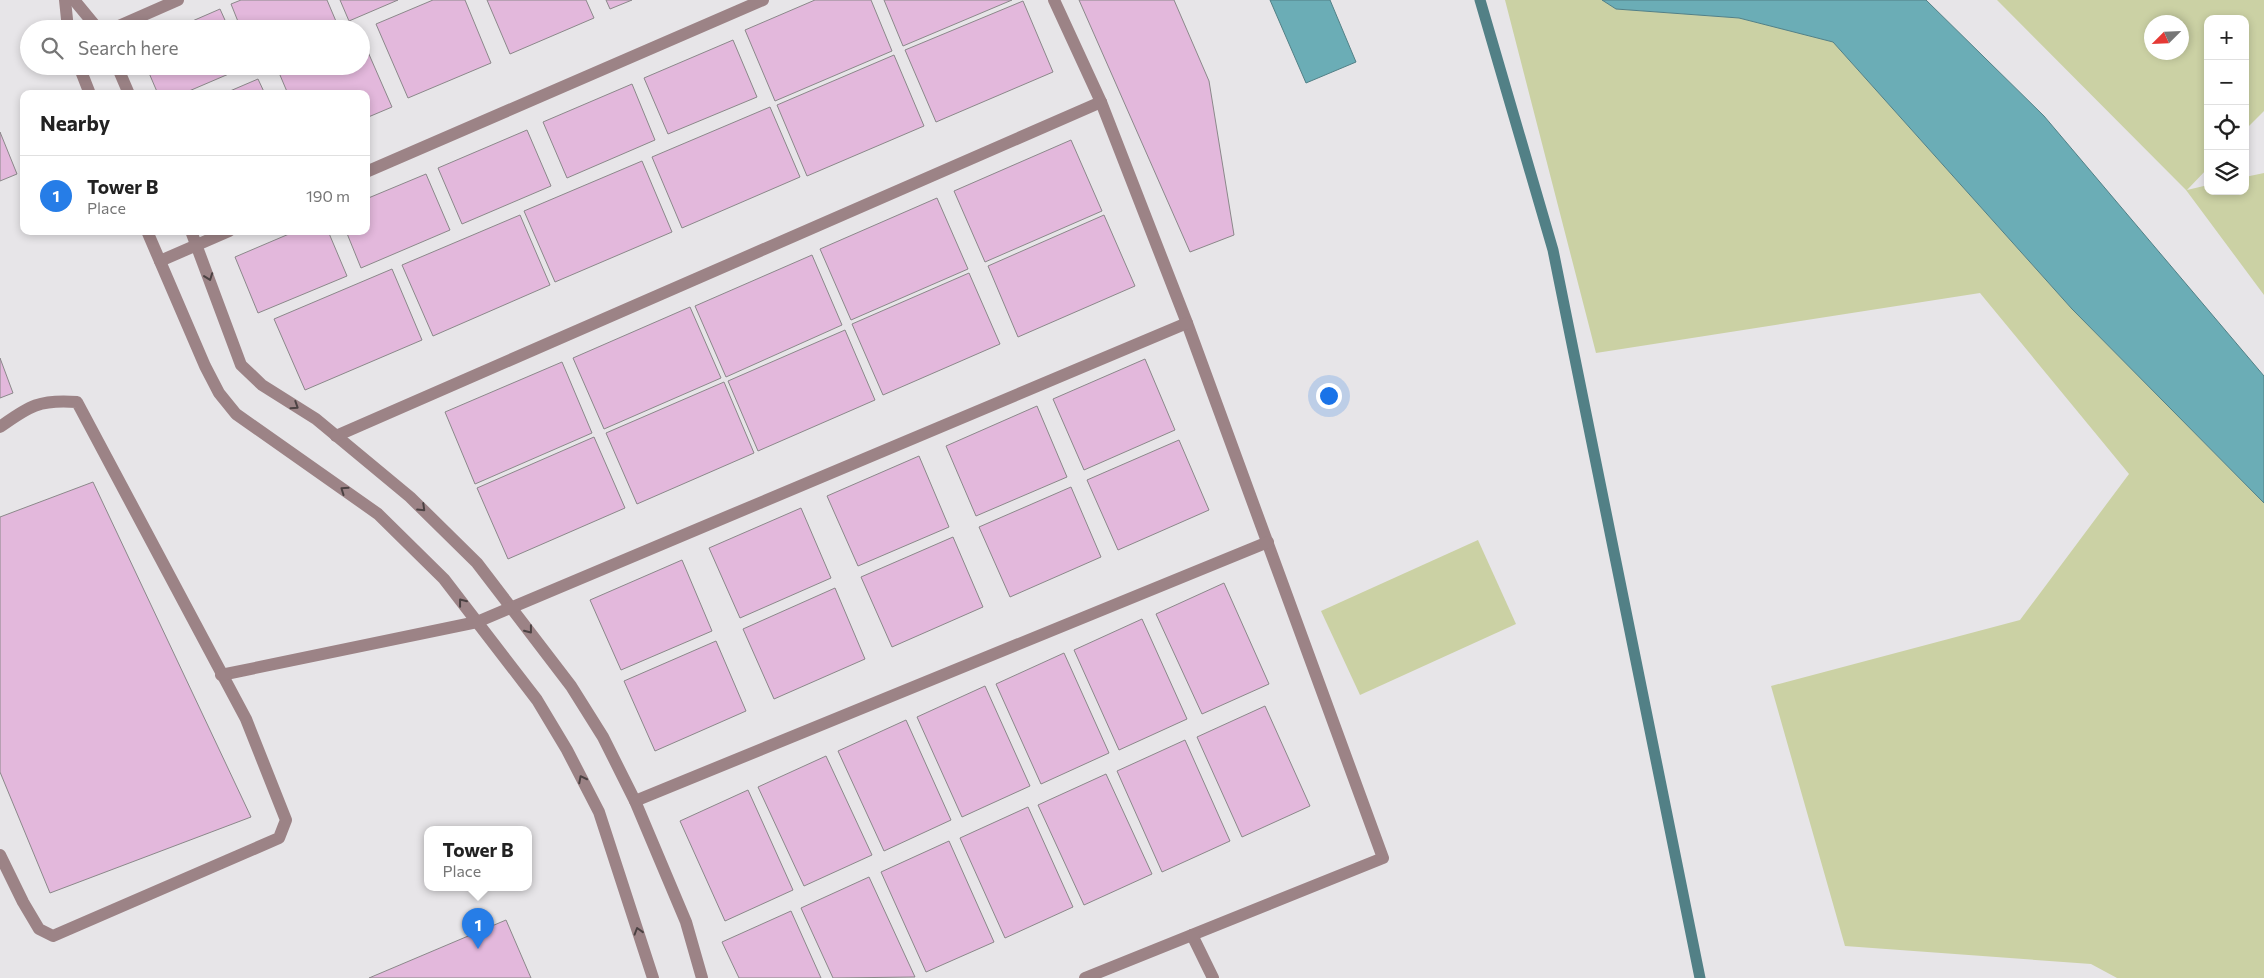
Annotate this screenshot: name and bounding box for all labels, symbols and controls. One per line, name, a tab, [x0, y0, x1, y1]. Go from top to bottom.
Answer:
north arrow	[2144, 15, 2189, 60]
map controls	[2204, 15, 2249, 195]
button: +	[2204, 15, 2249, 60]
search box	[20, 20, 370, 75]
icon: search	[38, 34, 66, 62]
text: Search here	[78, 36, 178, 59]
button: −	[2204, 60, 2249, 105]
button: locate	[2204, 105, 2249, 150]
text: Nearby	[40, 110, 110, 135]
button: layers	[2204, 150, 2249, 195]
text: Tower B	[87, 175, 158, 198]
text: 1	[52, 186, 60, 205]
text: 190 m	[306, 186, 350, 205]
text: Place	[87, 198, 126, 217]
one-way arrow	[203, 272, 213, 280]
your location	[1316, 383, 1342, 409]
one-way arrow	[290, 400, 299, 410]
one-way arrow	[341, 488, 350, 496]
one-way arrow	[416, 502, 425, 511]
one-way arrow	[459, 599, 467, 608]
one-way arrow	[523, 624, 531, 633]
one-way arrow	[578, 775, 588, 784]
popup	[424, 826, 532, 891]
text: Tower B	[442, 838, 514, 861]
text: Place	[442, 861, 481, 880]
pin: 1	[462, 908, 494, 949]
one-way arrow	[634, 928, 644, 936]

